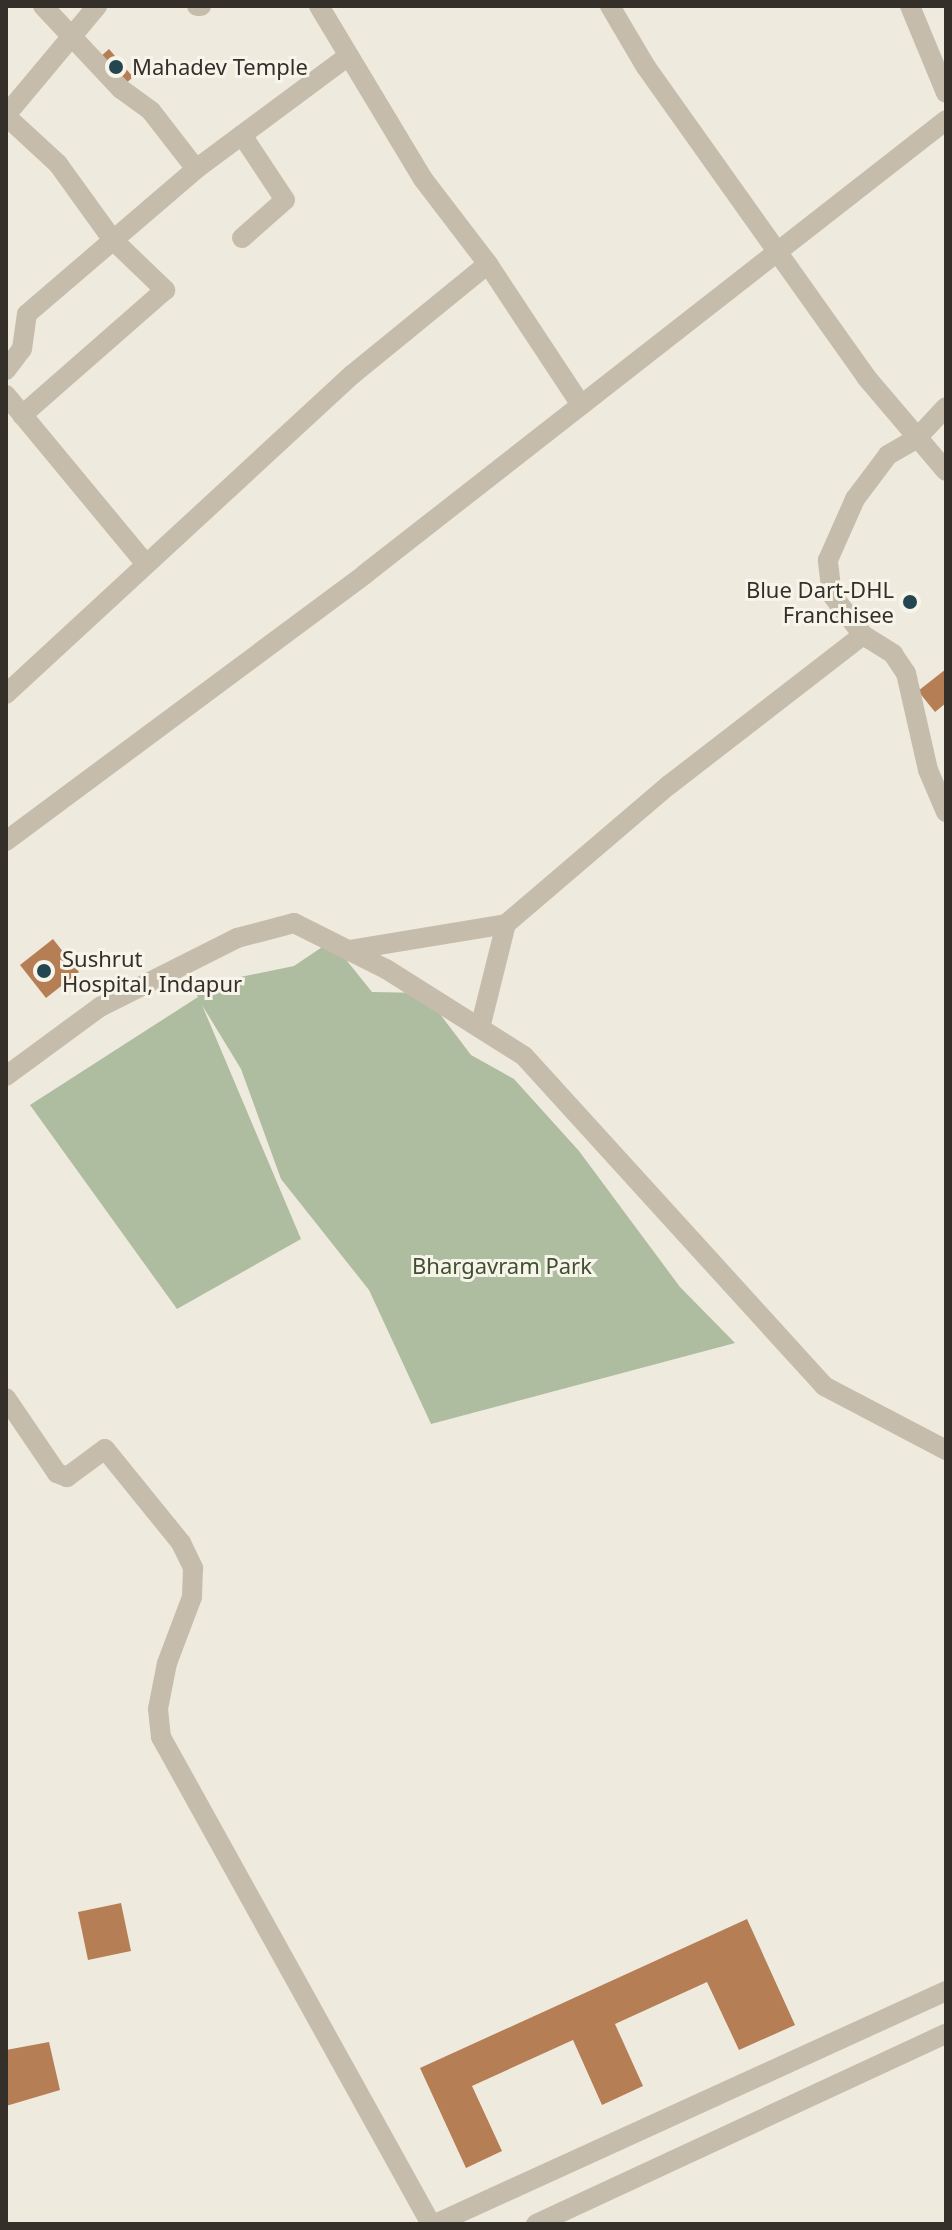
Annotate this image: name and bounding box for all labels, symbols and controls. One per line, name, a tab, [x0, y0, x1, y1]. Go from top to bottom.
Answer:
place label: Mahadev Temple	[132, 54, 308, 80]
marker: Mahadev Temple	[107, 58, 125, 76]
place label: Blue Dart-DHL Franchisee	[746, 576, 894, 628]
marker: Blue Dart-DHL Franchisee	[901, 593, 919, 611]
place label: Sushrut Hospital, Indapur	[62, 945, 242, 996]
marker: Sushrut Hospital, Indapur	[33, 960, 55, 982]
park label: Bhargavram Park	[412, 1253, 592, 1279]

